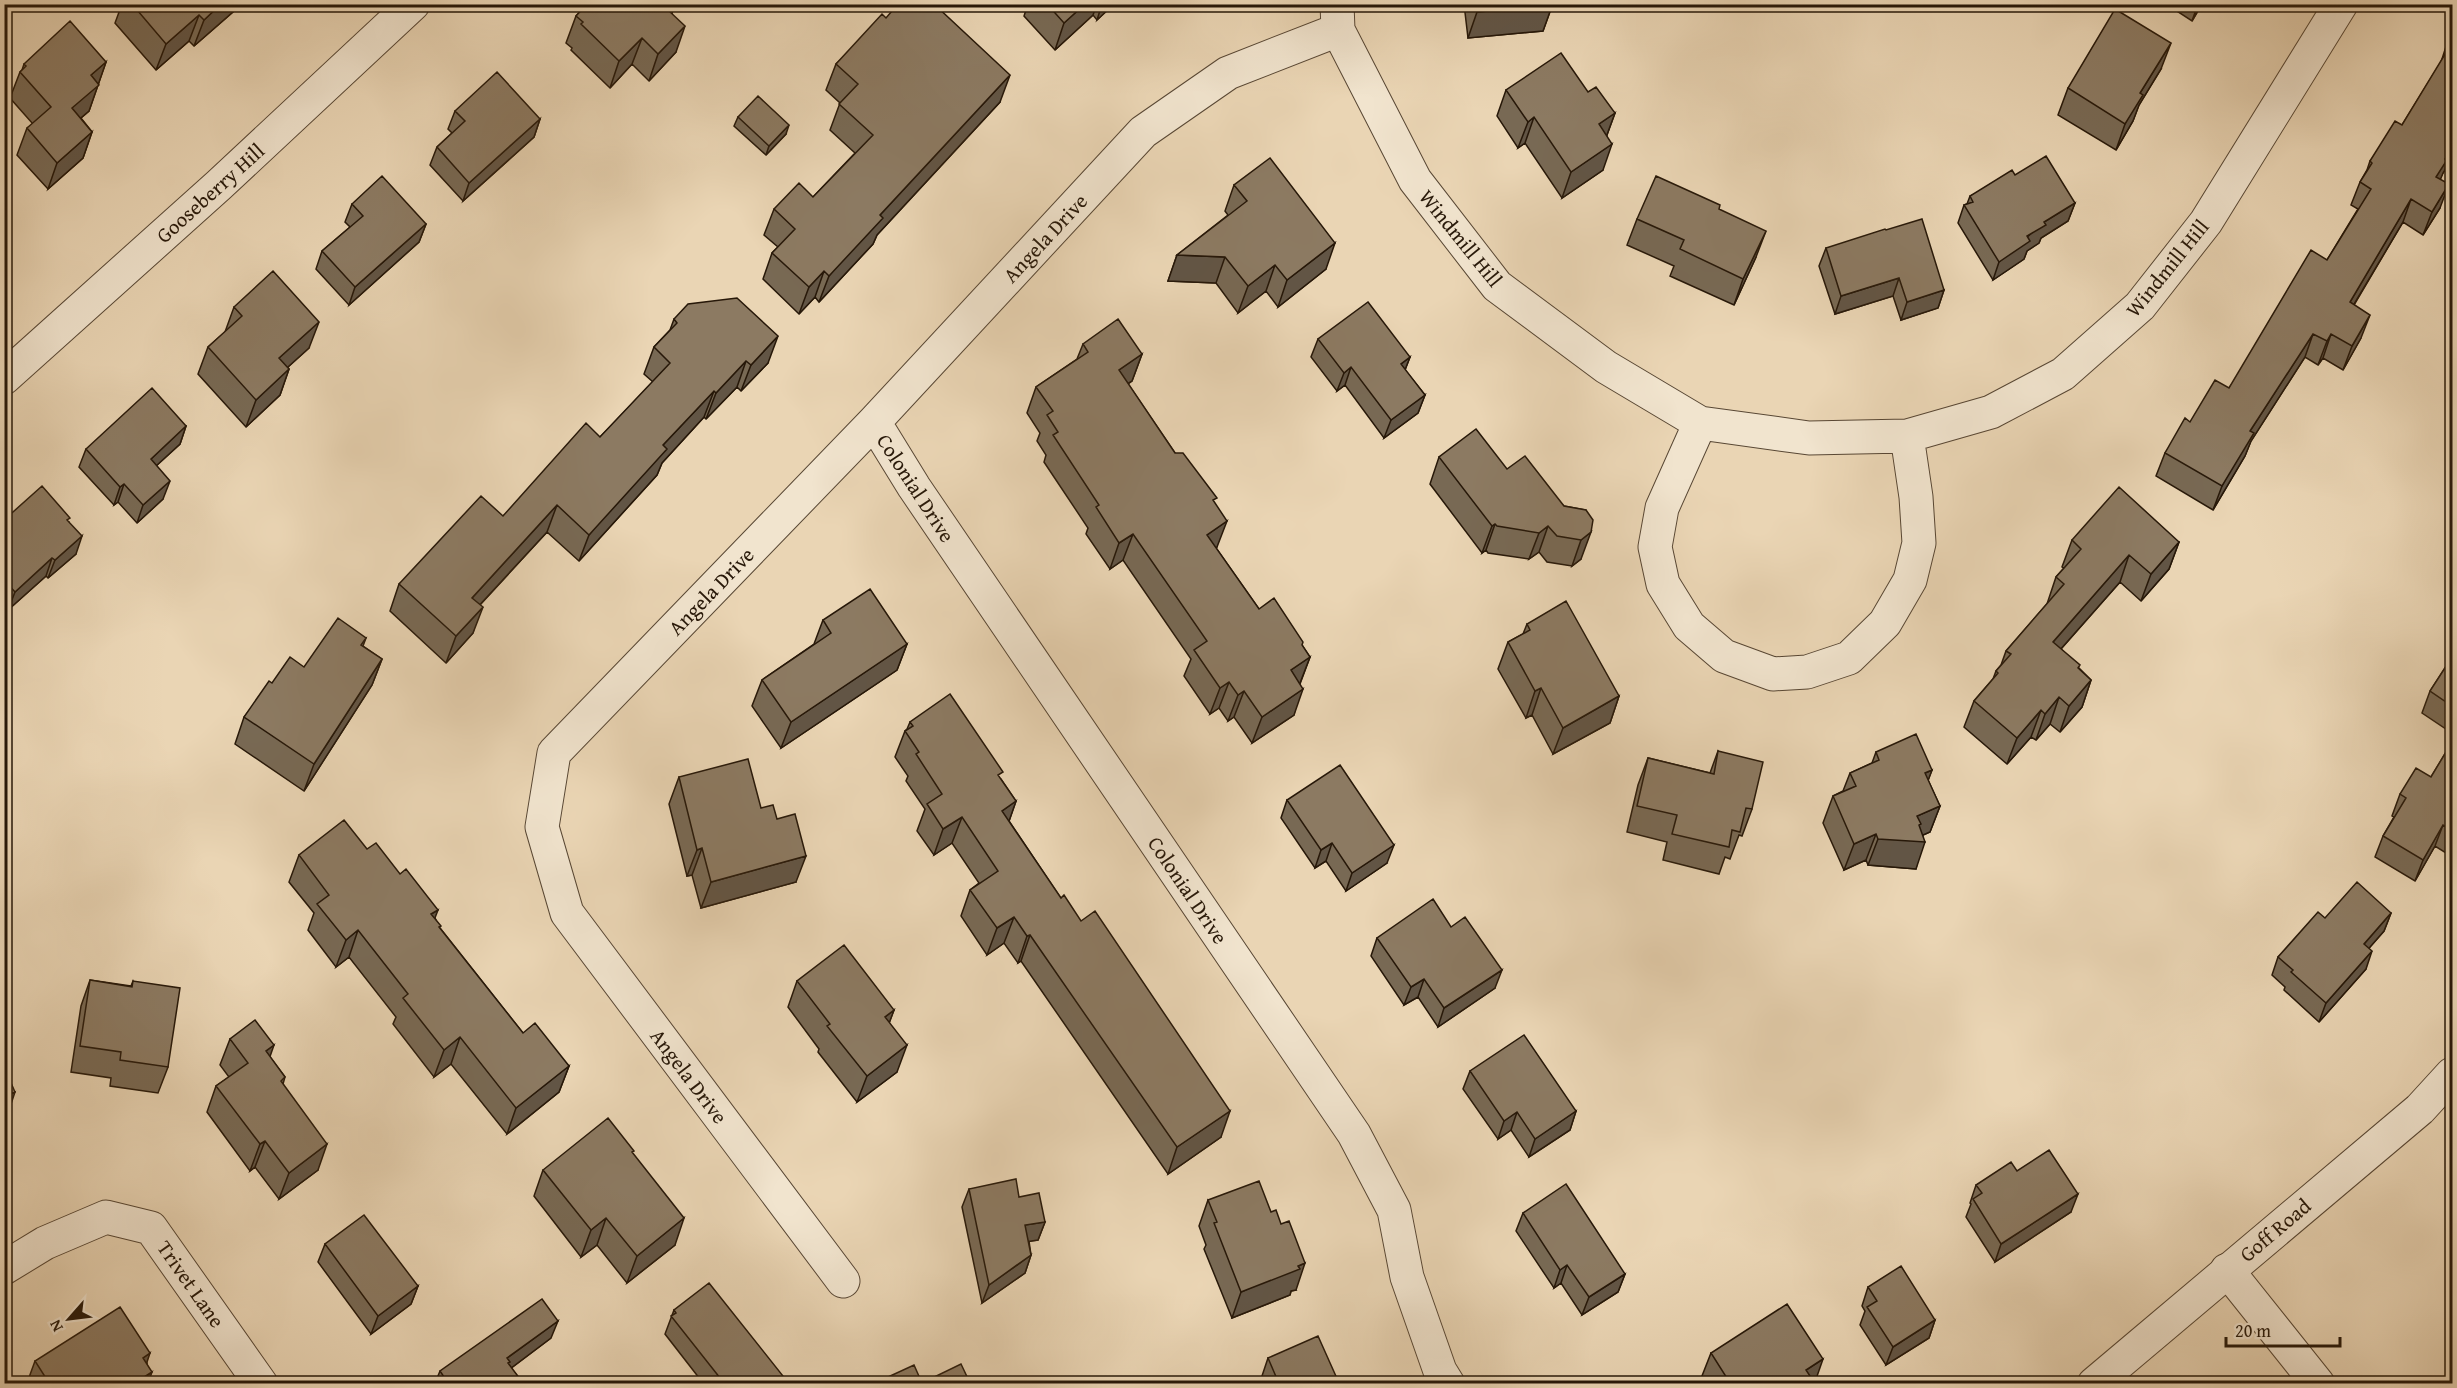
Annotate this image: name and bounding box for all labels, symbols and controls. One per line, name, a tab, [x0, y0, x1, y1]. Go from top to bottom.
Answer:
street label: Gooseberry Hill	[149, 136, 271, 250]
street label: Windmill Hill	[1412, 182, 1510, 294]
street label: Angela Drive	[995, 186, 1095, 290]
street label: Windmill Hill	[2118, 212, 2216, 324]
street label: Colonial Drive	[869, 428, 963, 549]
street label: Angela Drive	[661, 540, 761, 642]
street label: Colonial Drive	[1140, 830, 1236, 950]
street label: Angela Drive	[643, 1022, 735, 1130]
street label: Goff Road	[2232, 1190, 2318, 1269]
street label: Trivet Lane	[150, 1234, 232, 1334]
north arrow	[39, 1289, 99, 1349]
scale bar	[2226, 1310, 2340, 1348]
text: N	[43, 1315, 69, 1336]
text: 20 m	[2235, 1317, 2271, 1344]

